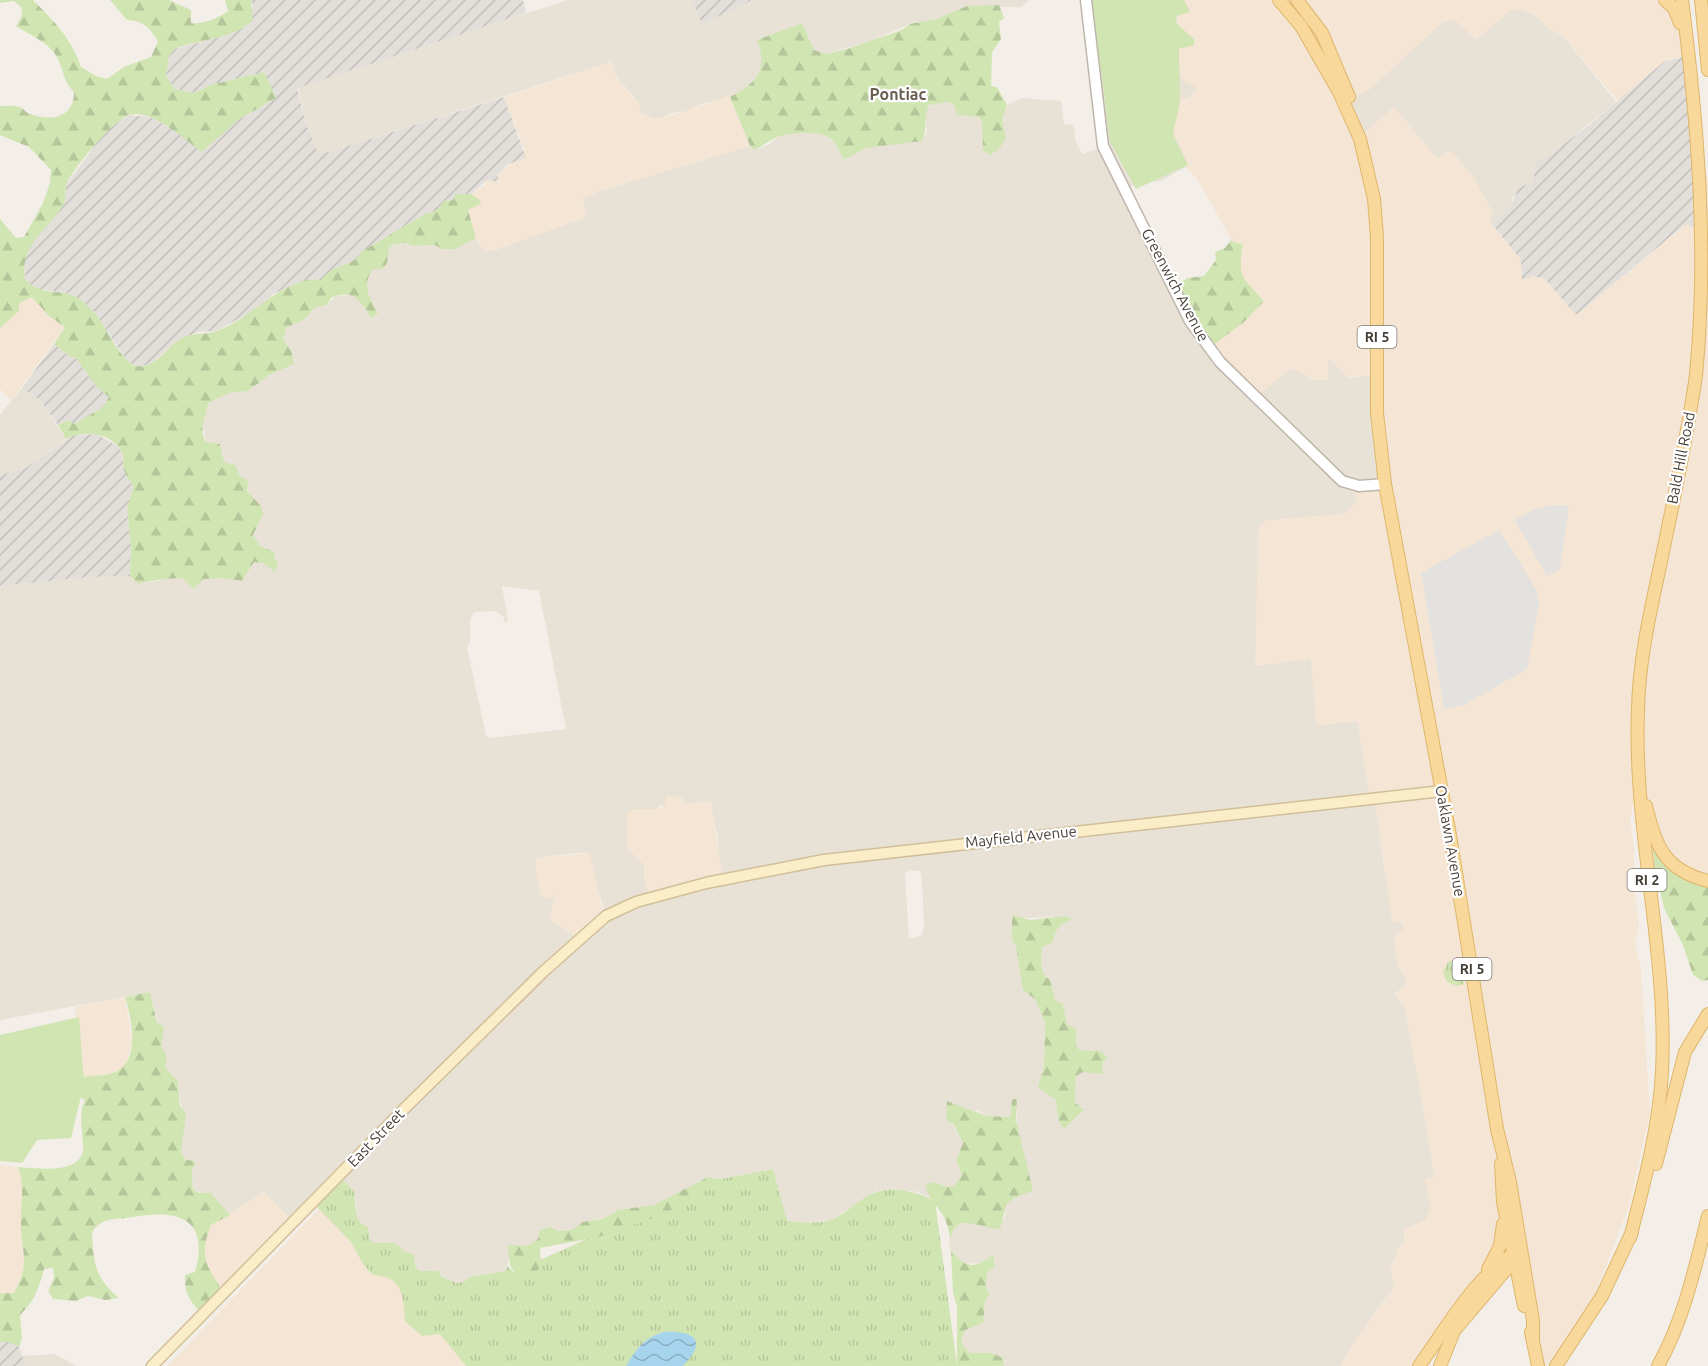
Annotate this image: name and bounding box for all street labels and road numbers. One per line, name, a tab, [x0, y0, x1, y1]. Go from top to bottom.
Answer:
street label: Greenwich Avenue	[1138, 225, 1212, 344]
road number: RI 5	[1358, 326, 1396, 348]
street label: Bald Hill Road	[1663, 410, 1698, 505]
street label: Oaklawn Avenue	[1432, 784, 1469, 898]
street label: Mayfield Avenue	[964, 822, 1078, 851]
road number: RI 2	[1628, 869, 1666, 891]
road number: RI 5	[1452, 958, 1492, 980]
street label: East Street	[344, 1105, 407, 1170]

